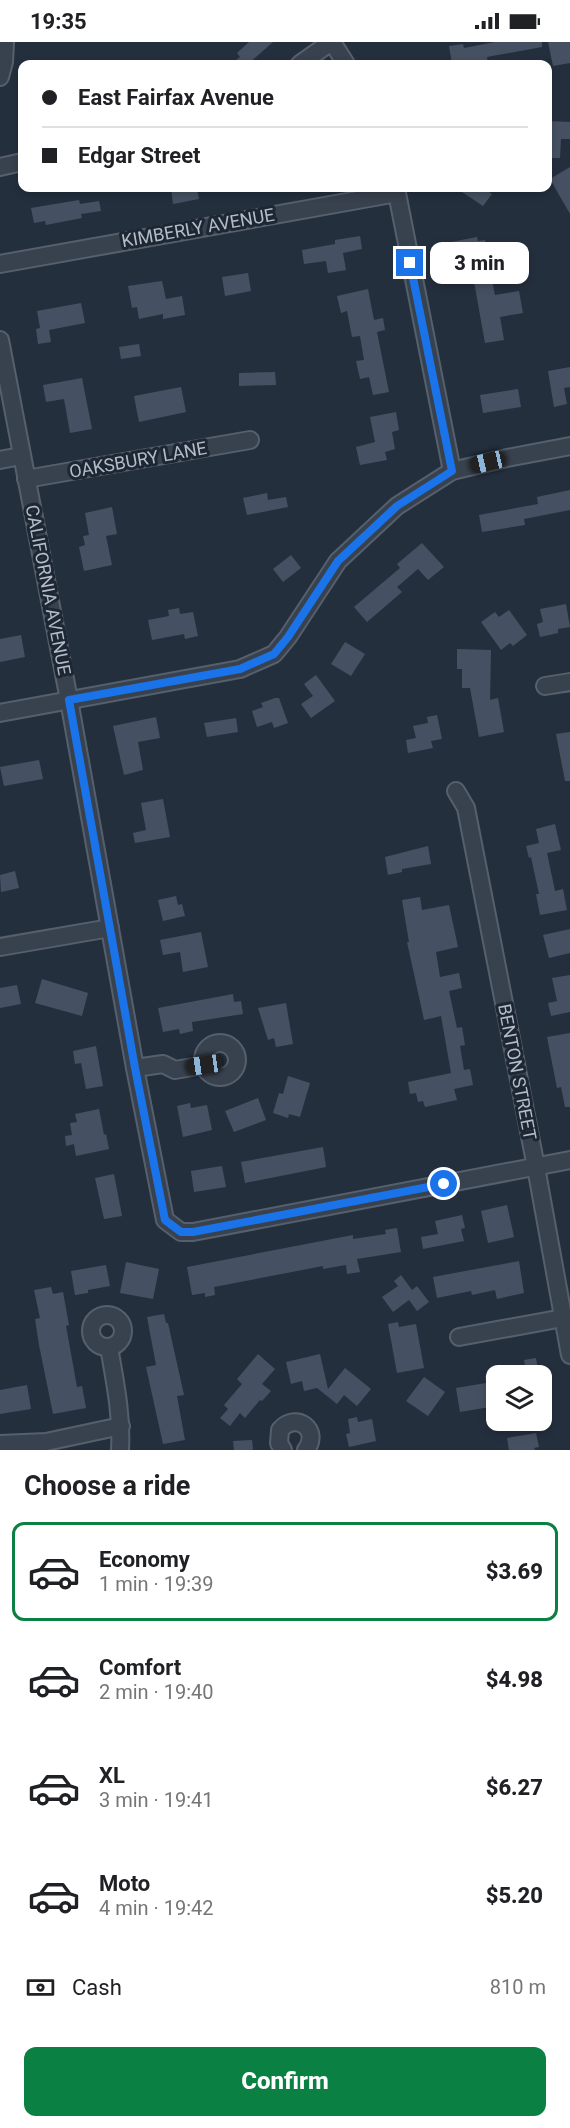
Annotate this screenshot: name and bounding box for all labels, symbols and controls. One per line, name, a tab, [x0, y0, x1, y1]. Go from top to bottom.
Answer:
text: 19:35	[30, 9, 87, 34]
text: East Fairfax Avenue	[78, 85, 274, 110]
text: Edgar Street	[78, 143, 200, 168]
street label: KIMBERLY AVENUE	[120, 204, 276, 251]
callout: 3 min	[431, 242, 530, 284]
route end	[396, 249, 423, 276]
text: 3 min	[454, 251, 505, 275]
street label: OAKSBURY LANE	[67, 437, 208, 482]
car	[468, 449, 508, 475]
street label: CALIFORNIA AVENUE	[22, 503, 75, 677]
street label: BENTON STREET	[494, 1002, 541, 1142]
car	[185, 1054, 223, 1076]
route start	[430, 1170, 457, 1197]
map controls	[486, 1365, 552, 1431]
button: layers	[486, 1365, 552, 1431]
text: Choose a ride	[24, 1470, 190, 1502]
icon: car	[27, 1545, 81, 1599]
text: Economy	[99, 1547, 190, 1572]
text: $3.69	[486, 1559, 543, 1584]
text: 1 min · 19:39	[99, 1572, 214, 1596]
icon: car	[27, 1653, 81, 1707]
text: Comfort	[99, 1655, 181, 1680]
text: $4.98	[486, 1667, 543, 1692]
text: 2 min · 19:40	[99, 1680, 214, 1704]
icon: car	[27, 1761, 81, 1815]
text: XL	[99, 1763, 125, 1788]
text: $6.27	[486, 1775, 543, 1800]
text: 3 min · 19:41	[99, 1788, 214, 1812]
icon: car	[27, 1869, 81, 1923]
text: Moto	[99, 1871, 150, 1896]
text: $5.20	[486, 1883, 543, 1908]
text: 4 min · 19:42	[99, 1896, 214, 1920]
icon: cash	[24, 1971, 57, 2004]
text: Cash	[72, 1975, 122, 2000]
text: 810 m	[490, 1975, 546, 1999]
button: Confirm	[24, 2047, 546, 2116]

